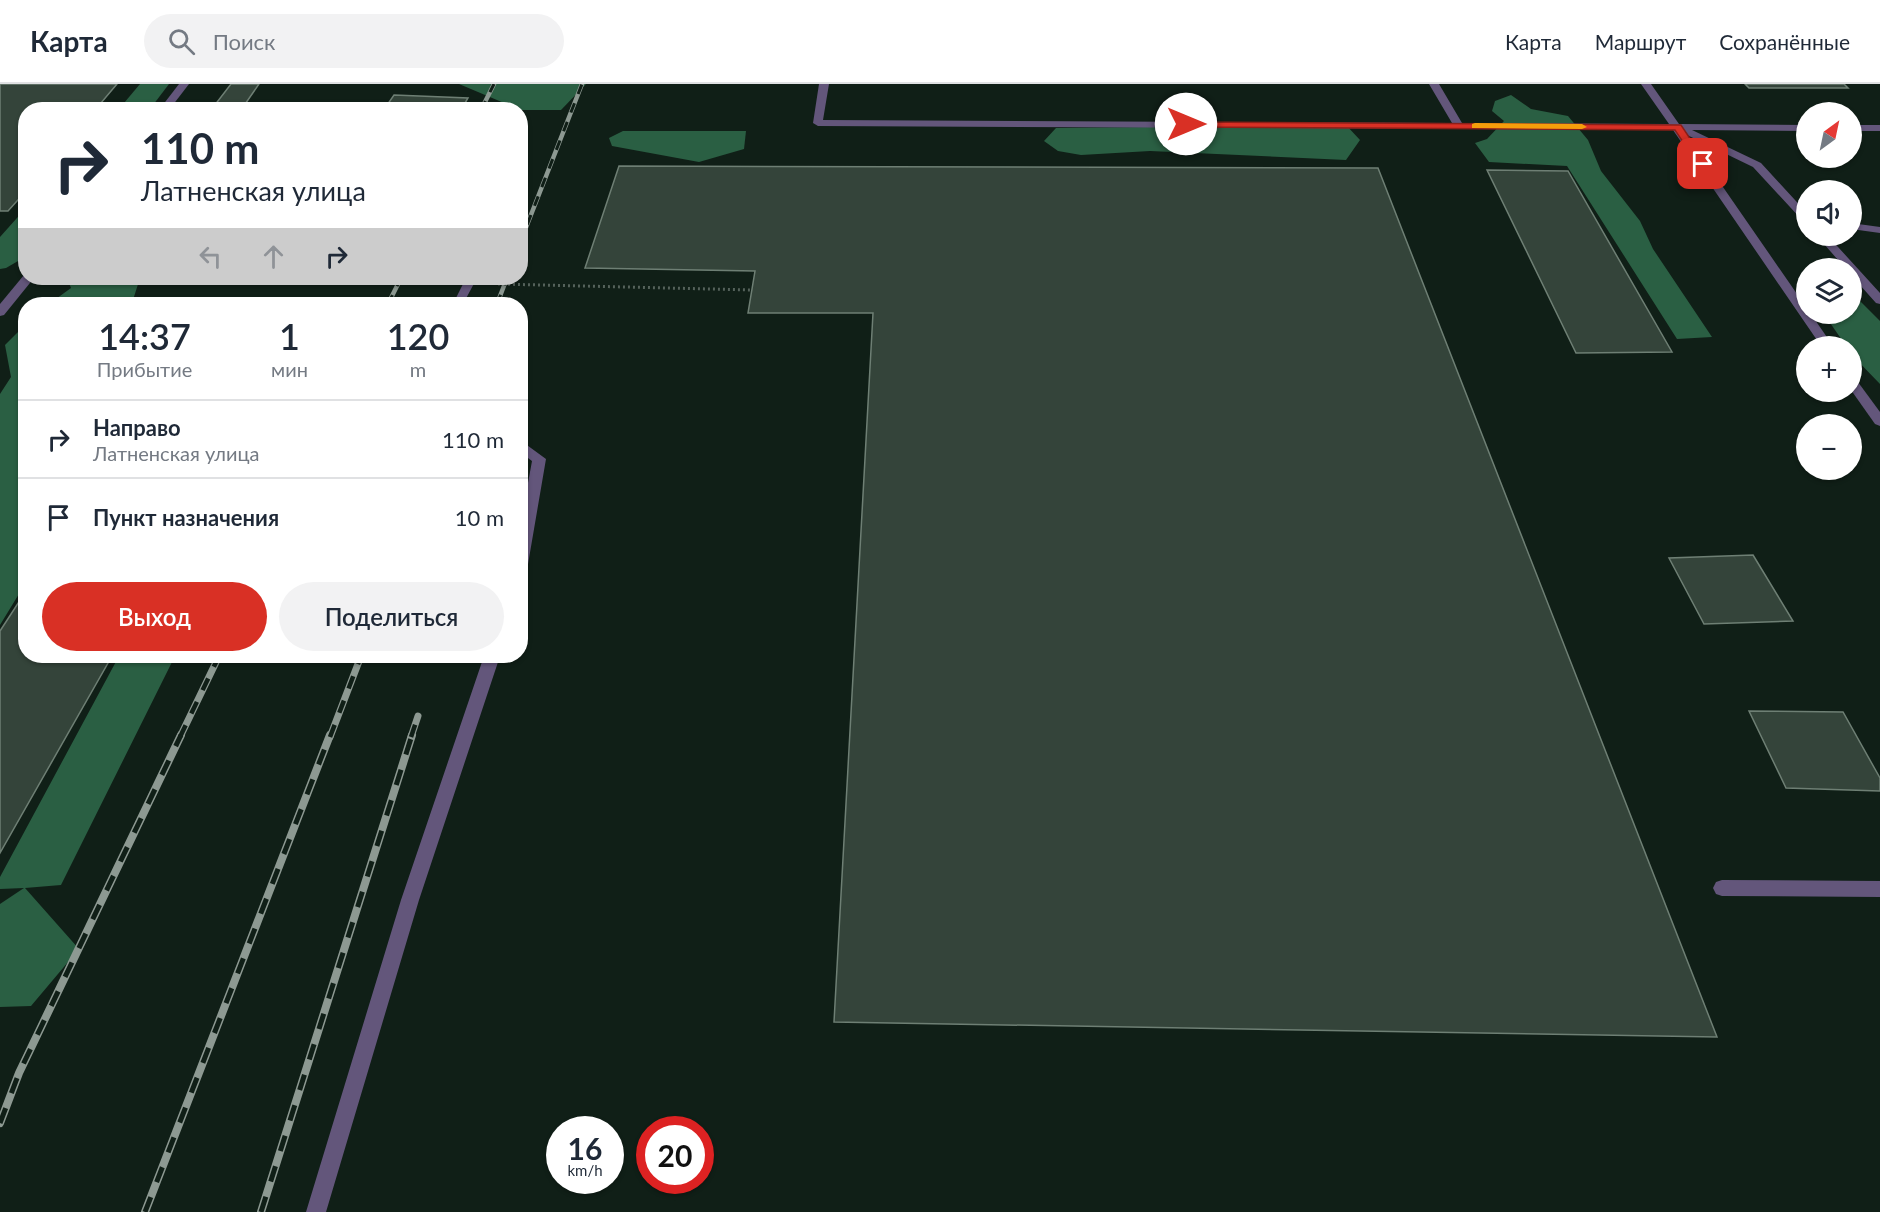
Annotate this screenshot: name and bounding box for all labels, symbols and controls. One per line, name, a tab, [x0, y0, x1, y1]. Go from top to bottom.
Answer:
search box	[144, 14, 564, 68]
text: Карта	[30, 24, 108, 58]
icon: search	[165, 25, 198, 58]
text: Поиск	[213, 28, 276, 55]
text: Карта	[1505, 29, 1562, 54]
text: Маршрут	[1595, 29, 1686, 54]
text: Сохранённые	[1719, 29, 1850, 54]
position arrow	[1154, 92, 1218, 156]
north arrow	[1796, 102, 1862, 168]
map controls	[1796, 102, 1862, 480]
text: 110 m	[141, 123, 259, 173]
icon: right	[42, 126, 120, 204]
pin	[1677, 138, 1728, 189]
icon: arrive	[1686, 147, 1719, 180]
text: Латненская улица	[141, 174, 366, 207]
button: sound	[1796, 180, 1862, 246]
icon: left	[194, 240, 227, 273]
icon: ahead	[257, 240, 290, 273]
icon: right	[320, 240, 353, 273]
button: layers	[1796, 258, 1862, 324]
text: 14:37	[98, 314, 191, 358]
text: 1	[279, 314, 300, 358]
text: 120	[387, 314, 449, 358]
button: +	[1796, 336, 1862, 402]
text: Прибытие	[97, 357, 192, 381]
text: мин	[271, 357, 308, 381]
text: m	[410, 357, 426, 381]
text: Направо	[93, 414, 181, 441]
button: −	[1796, 414, 1862, 480]
icon: right	[42, 423, 75, 456]
text: 110 m	[442, 426, 504, 453]
text: Латненская улица	[93, 441, 260, 465]
icon: arrive	[42, 501, 75, 534]
text: Пункт назначения	[93, 504, 279, 531]
text: 10 m	[455, 504, 504, 531]
button: Выход	[42, 582, 267, 651]
button: Поделиться	[279, 582, 504, 651]
speed limit sign: 20	[636, 1116, 714, 1194]
text: 16	[568, 1130, 602, 1166]
text: km/h	[567, 1161, 603, 1179]

